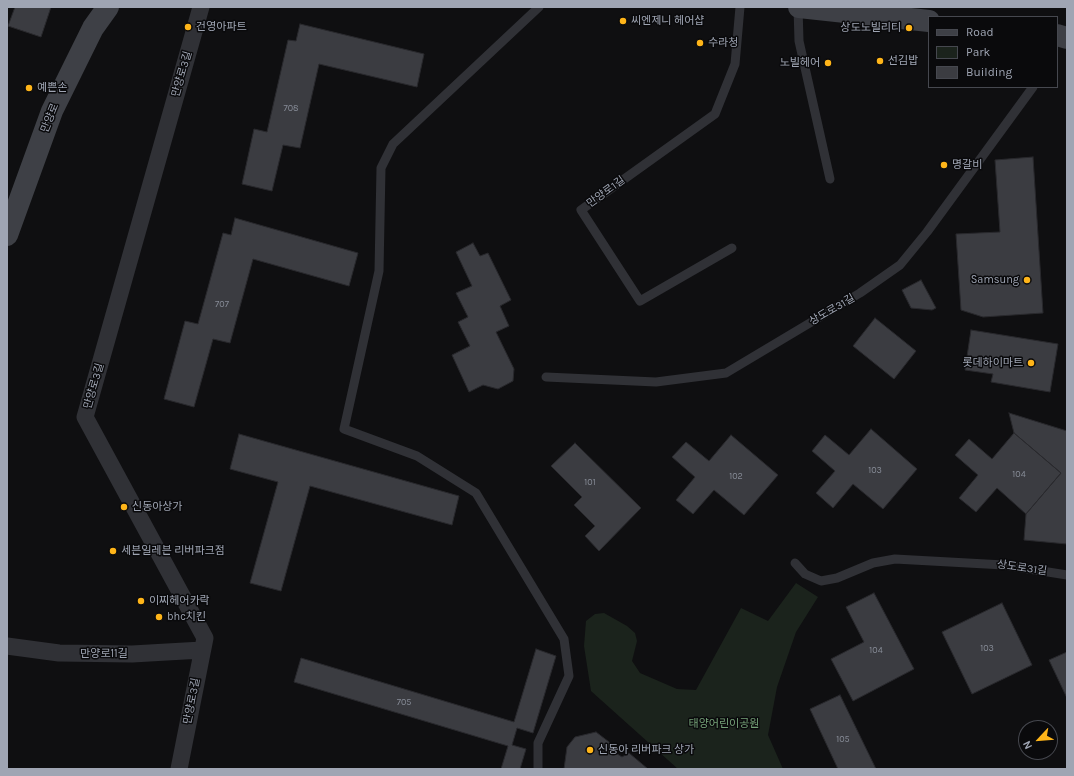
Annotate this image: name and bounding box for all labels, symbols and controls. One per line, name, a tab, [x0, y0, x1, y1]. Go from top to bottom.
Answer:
place label: 씨엔제니 헤어샵	[631, 14, 704, 28]
marker: 씨엔제니 헤어샵	[618, 16, 628, 26]
legend	[928, 16, 1058, 88]
place label: 건영아파트	[196, 20, 247, 34]
place label: 상도노빌리티	[840, 21, 901, 35]
marker: 건영아파트	[183, 22, 193, 32]
marker: 상도노빌리티	[904, 23, 914, 33]
text: Road	[966, 25, 994, 39]
place label: 수라청	[708, 36, 738, 50]
marker: 수라청	[695, 38, 705, 48]
text: Park	[966, 45, 990, 59]
street label: 만양로3길	[169, 50, 195, 98]
place label: 선김밥	[888, 54, 918, 68]
place label: 노빌헤어	[780, 56, 820, 70]
marker: 선김밥	[875, 56, 885, 66]
marker: 노빌헤어	[823, 58, 833, 68]
text: Building	[966, 65, 1012, 79]
place label: 예쁜손	[37, 81, 67, 95]
marker: 예쁜손	[24, 83, 34, 93]
street label: 만양로	[38, 101, 62, 135]
house number: 708	[283, 103, 299, 113]
place label: 명갈비	[952, 158, 982, 172]
marker: 명갈비	[939, 160, 949, 170]
street label: 만양로1길	[584, 174, 628, 210]
place label: Samsung	[971, 273, 1019, 287]
marker: Samsung	[1022, 275, 1032, 285]
street label: 상도로31길	[807, 292, 857, 328]
house number: 707	[215, 299, 229, 309]
place label: 롯데하이마트	[962, 356, 1023, 370]
marker: 롯데하이마트	[1026, 358, 1036, 368]
street label: 만양로3길	[81, 362, 107, 410]
house number: 103	[868, 465, 882, 475]
house number: 104	[1012, 469, 1026, 479]
house number: 102	[729, 471, 743, 481]
house number: 101	[584, 477, 596, 487]
place label: 신동아상가	[132, 500, 183, 514]
marker: 신동아상가	[119, 502, 129, 512]
place label: 세븐일레븐 리버파크점	[121, 544, 225, 558]
marker: 세븐일레븐 리버파크점	[108, 546, 118, 556]
street label: 상도로31길	[996, 558, 1048, 578]
place label: 이찌헤어카락	[149, 594, 210, 608]
marker: 이찌헤어카락	[136, 596, 146, 606]
place label: bhc치킨	[167, 610, 206, 624]
marker: bhc치킨	[154, 612, 164, 622]
house number: 103	[980, 643, 994, 653]
house number: 104	[869, 645, 883, 655]
street label: 만양로11길	[80, 647, 128, 661]
street label: 만양로3길	[181, 677, 203, 725]
house number: 705	[397, 697, 411, 707]
park label: 태양어린이공원	[689, 717, 759, 731]
north arrow	[1018, 720, 1058, 760]
house number: 105	[836, 734, 850, 744]
text: N	[1020, 739, 1035, 751]
place label: 신동아 리버파크 상가	[598, 743, 694, 757]
marker: 신동아 리버파크 상가	[585, 745, 595, 755]

